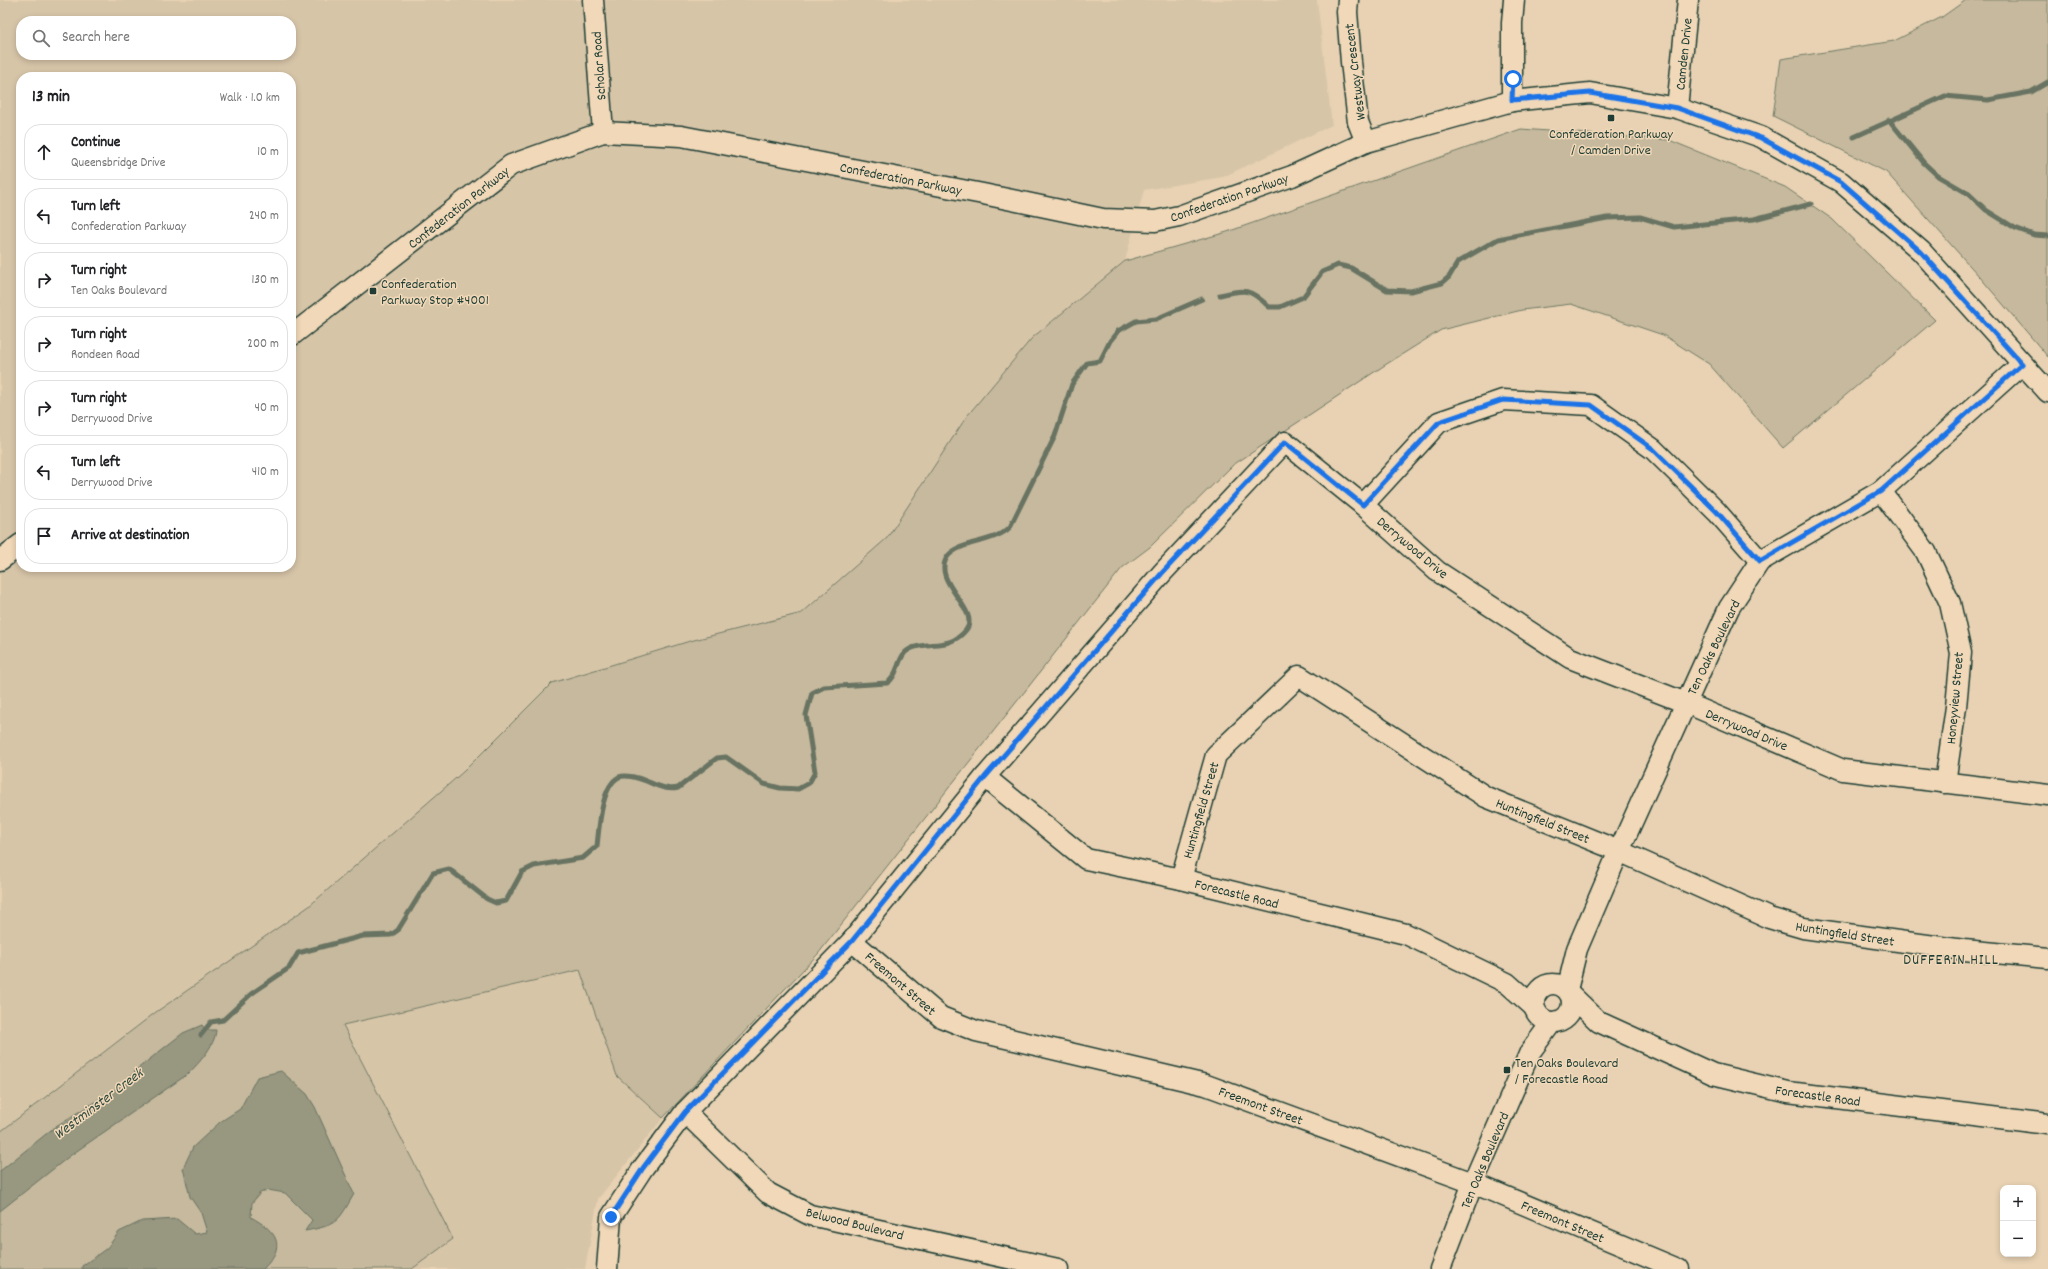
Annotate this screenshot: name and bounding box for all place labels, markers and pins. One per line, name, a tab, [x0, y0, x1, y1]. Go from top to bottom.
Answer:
marker: Confederation Parkway / Camden Drive	[1606, 113, 1616, 123]
place label: Confederation Parkway / Camden Drive	[1549, 125, 1673, 161]
place label: Confederation Parkway Stop #4001	[381, 275, 489, 311]
marker: Confederation Parkway Stop #4001	[368, 286, 378, 296]
place label: Ten Oaks Boulevard / Forecastle Road	[1515, 1054, 1618, 1090]
marker: Ten Oaks Boulevard / Forecastle Road	[1502, 1065, 1512, 1075]

